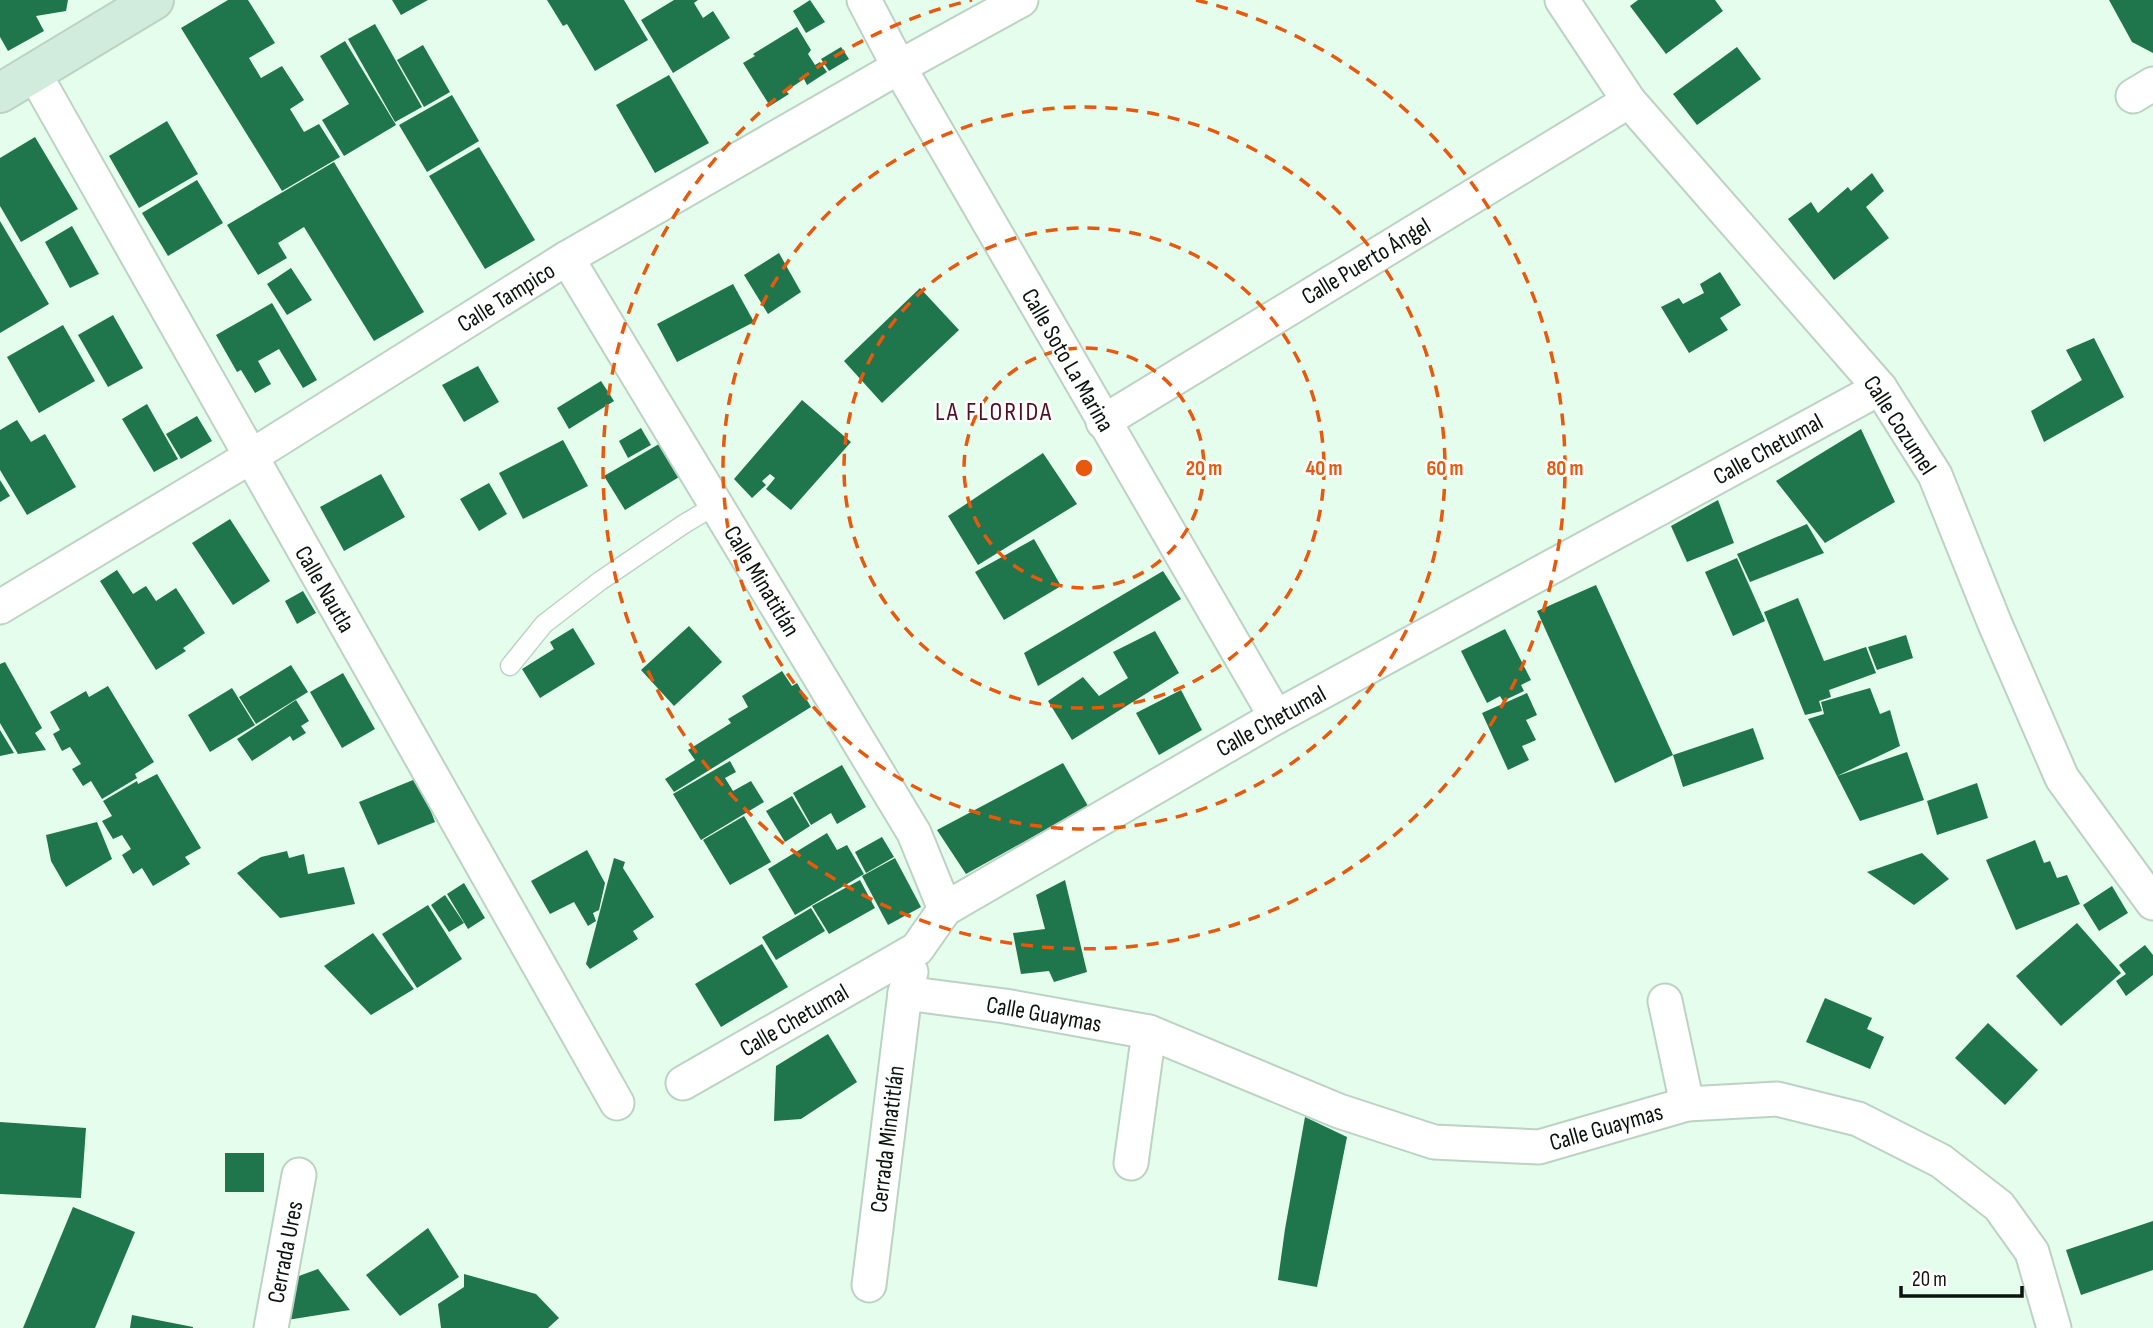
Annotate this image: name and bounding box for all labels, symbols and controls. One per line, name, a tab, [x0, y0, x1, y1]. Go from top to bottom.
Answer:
street label: Calle Puerto Ángel	[1296, 212, 1436, 311]
street label: Calle Tampico	[452, 256, 560, 339]
street label: Calle Soto La Marina	[1015, 284, 1120, 437]
street label: Calle Cozumel	[1857, 370, 1942, 480]
district label: LA FLORIDA	[935, 397, 1053, 428]
street label: Calle Chetumal	[1708, 407, 1828, 491]
centre of rings	[1072, 456, 1096, 480]
text: 20 m	[1186, 456, 1222, 481]
text: 40 m	[1306, 456, 1342, 481]
text: 60 m	[1426, 456, 1464, 481]
text: 80 m	[1546, 456, 1584, 481]
street label: Calle Minatitlán	[717, 521, 806, 642]
street label: Calle Nautla	[288, 541, 361, 638]
street label: Calle Chetumal	[1211, 679, 1331, 763]
street label: Calle Chetumal	[735, 978, 854, 1063]
street label: Calle Guaymas	[984, 990, 1104, 1039]
street label: Cerrada Minatitlán	[864, 1064, 911, 1214]
street label: Calle Guaymas	[1546, 1097, 1666, 1157]
street label: Cerrada Ures	[261, 1199, 310, 1306]
scale bar	[1901, 1254, 2022, 1298]
text: 20 m	[1912, 1267, 1947, 1292]

